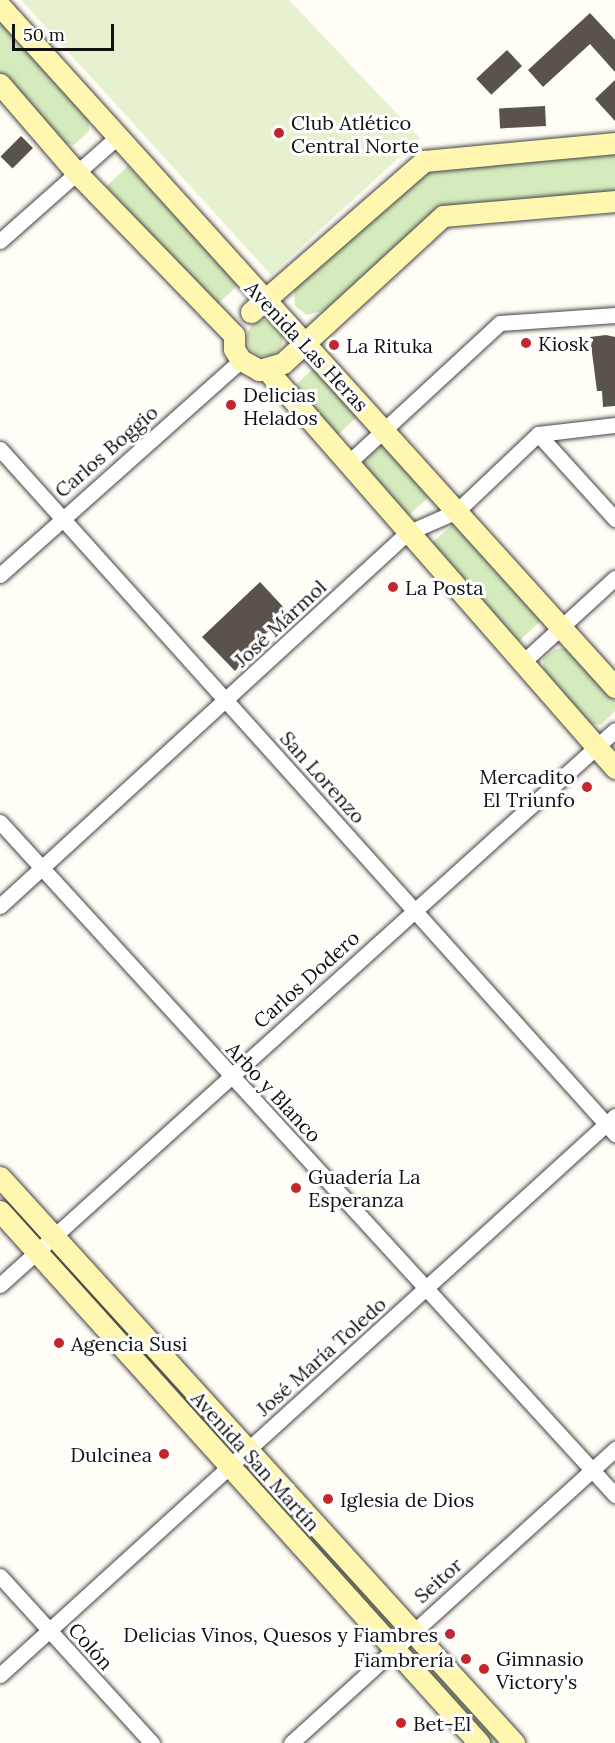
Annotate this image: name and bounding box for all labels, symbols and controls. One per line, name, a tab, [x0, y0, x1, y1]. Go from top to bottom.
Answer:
scale bar	[15, 12, 117, 50]
text: 50 m	[23, 23, 65, 46]
place label: Club Atlético Central Norte	[291, 110, 419, 157]
marker: Club Atlético Central Norte	[272, 126, 286, 140]
street label: Avenida Las Heras	[241, 276, 373, 416]
place label: Kiosk	[538, 331, 589, 355]
place label: La Rituka	[346, 333, 433, 357]
marker: Kiosk	[519, 336, 533, 350]
marker: La Rituka	[327, 338, 341, 352]
place label: Delicias Helados	[243, 382, 318, 429]
marker: Delicias Helados	[224, 398, 238, 412]
street label: Carlos Boggio	[50, 400, 162, 502]
street label: José Mármol	[229, 574, 331, 672]
place label: La Posta	[405, 575, 484, 599]
marker: La Posta	[386, 580, 400, 594]
street label: San Lorenzo	[275, 726, 371, 828]
place label: Mercadito El Triunfo	[479, 764, 575, 811]
marker: Mercadito El Triunfo	[580, 780, 594, 794]
street label: Carlos Dodero	[248, 925, 364, 1033]
street label: Arbo y Blanco	[222, 1037, 326, 1147]
place label: Guadería La Esperanza	[308, 1164, 420, 1211]
marker: Guadería La Esperanza	[289, 1181, 303, 1195]
street label: José María Toledo	[251, 1291, 391, 1421]
place label: Agencia Susi	[71, 1331, 187, 1355]
marker: Agencia Susi	[52, 1336, 66, 1350]
street label: Avenida San Martín	[187, 1386, 325, 1536]
place label: Dulcinea	[70, 1442, 152, 1466]
marker: Dulcinea	[157, 1447, 171, 1461]
place label: Iglesia de Dios	[340, 1487, 474, 1511]
marker: Iglesia de Dios	[321, 1492, 335, 1506]
street label: Seitor	[409, 1552, 467, 1608]
street label: Colón	[64, 1618, 118, 1674]
place label: Delicias Vinos, Quesos y Fiambres	[123, 1622, 438, 1646]
marker: Delicias Vinos, Quesos y Fiambres	[443, 1627, 457, 1641]
place label: Gimnasio Victory's	[496, 1646, 584, 1693]
place label: Fiambrería	[354, 1647, 454, 1671]
marker: Fiambrería	[459, 1652, 473, 1666]
marker: Gimnasio Victory's	[477, 1662, 491, 1676]
place label: Bet-El	[413, 1711, 471, 1735]
marker: Bet-El	[394, 1716, 408, 1730]

